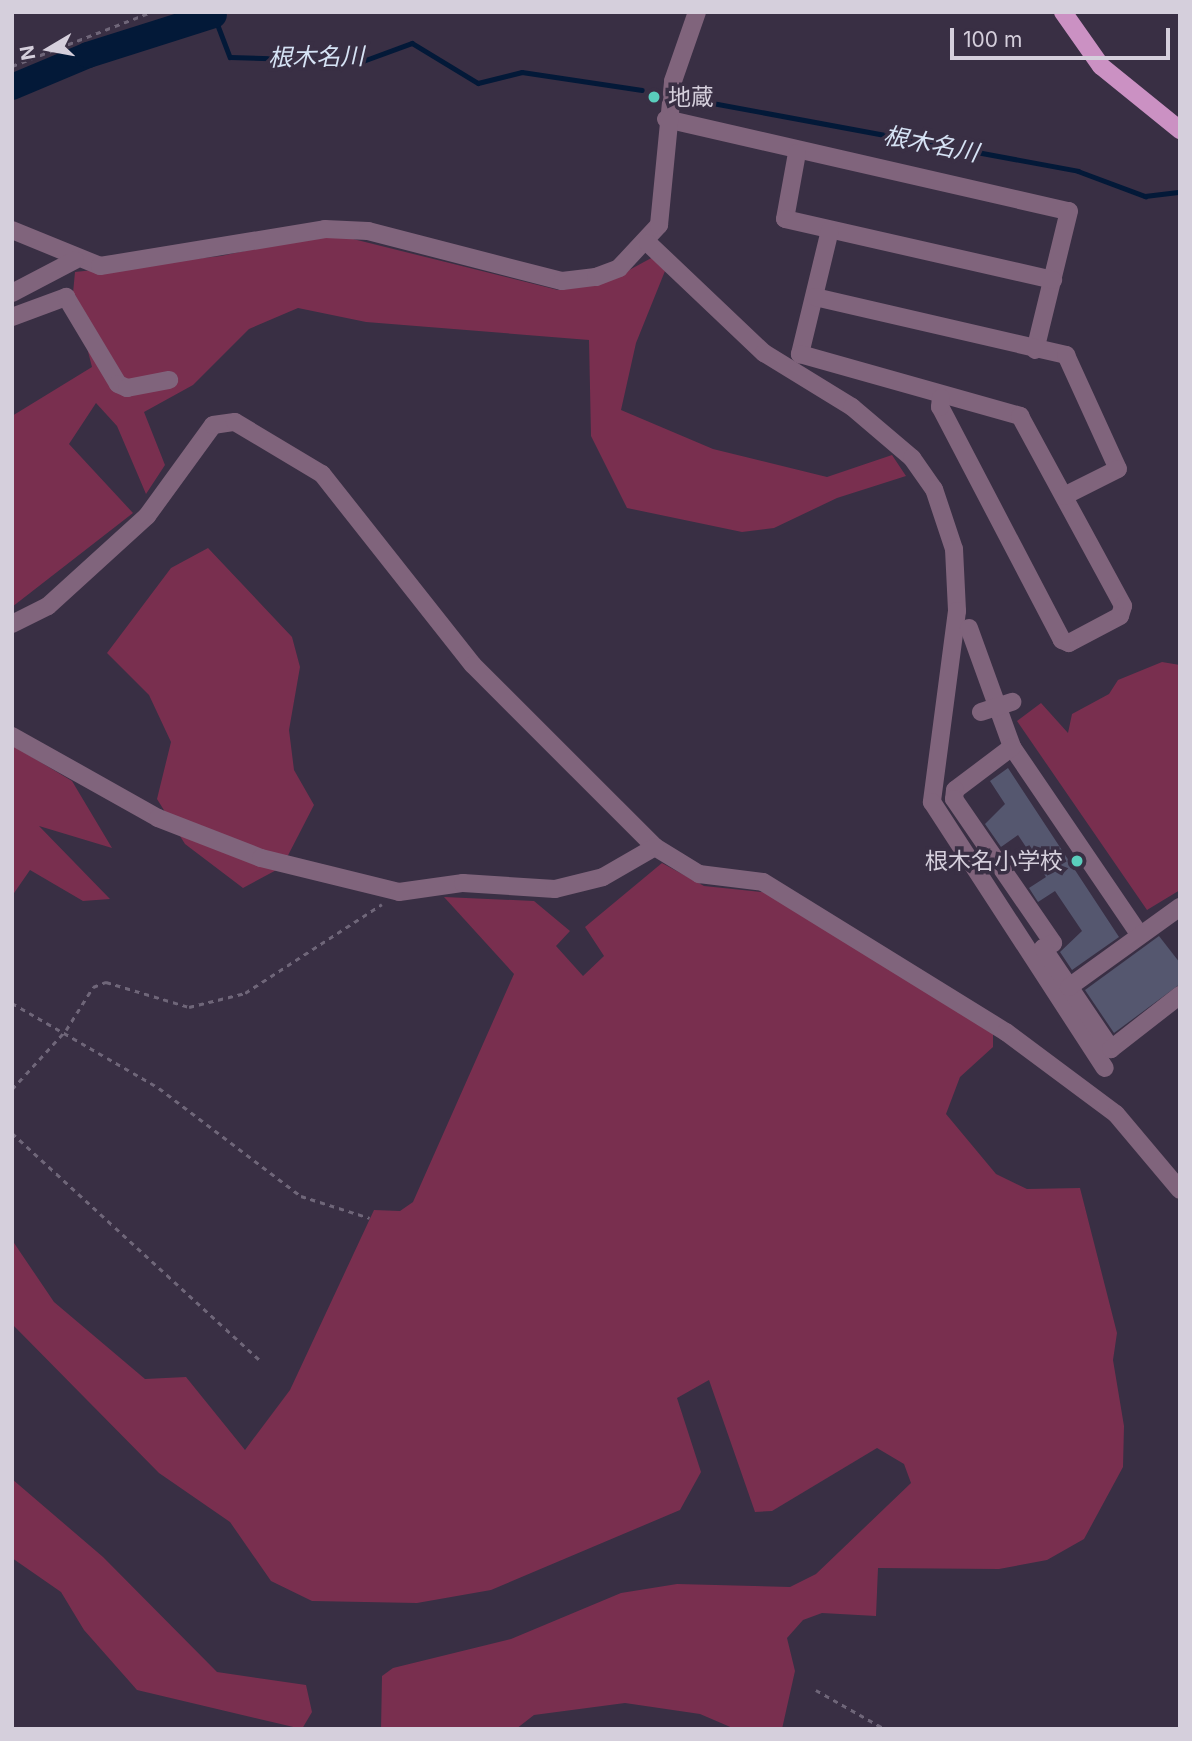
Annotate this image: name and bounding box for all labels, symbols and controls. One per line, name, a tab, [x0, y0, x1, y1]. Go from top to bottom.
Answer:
north arrow	[14, 14, 84, 84]
scale bar	[954, 14, 1174, 58]
text: 100 m	[963, 27, 1022, 52]
water label: 根木名川	[268, 42, 364, 72]
text: N	[15, 44, 40, 62]
place label: 地蔵	[668, 83, 714, 111]
marker: 地蔵	[646, 89, 662, 105]
water label: 根木名川	[881, 121, 981, 167]
place label: 根木名小学校	[925, 847, 1063, 875]
marker: 根木名小学校	[1069, 853, 1085, 869]

